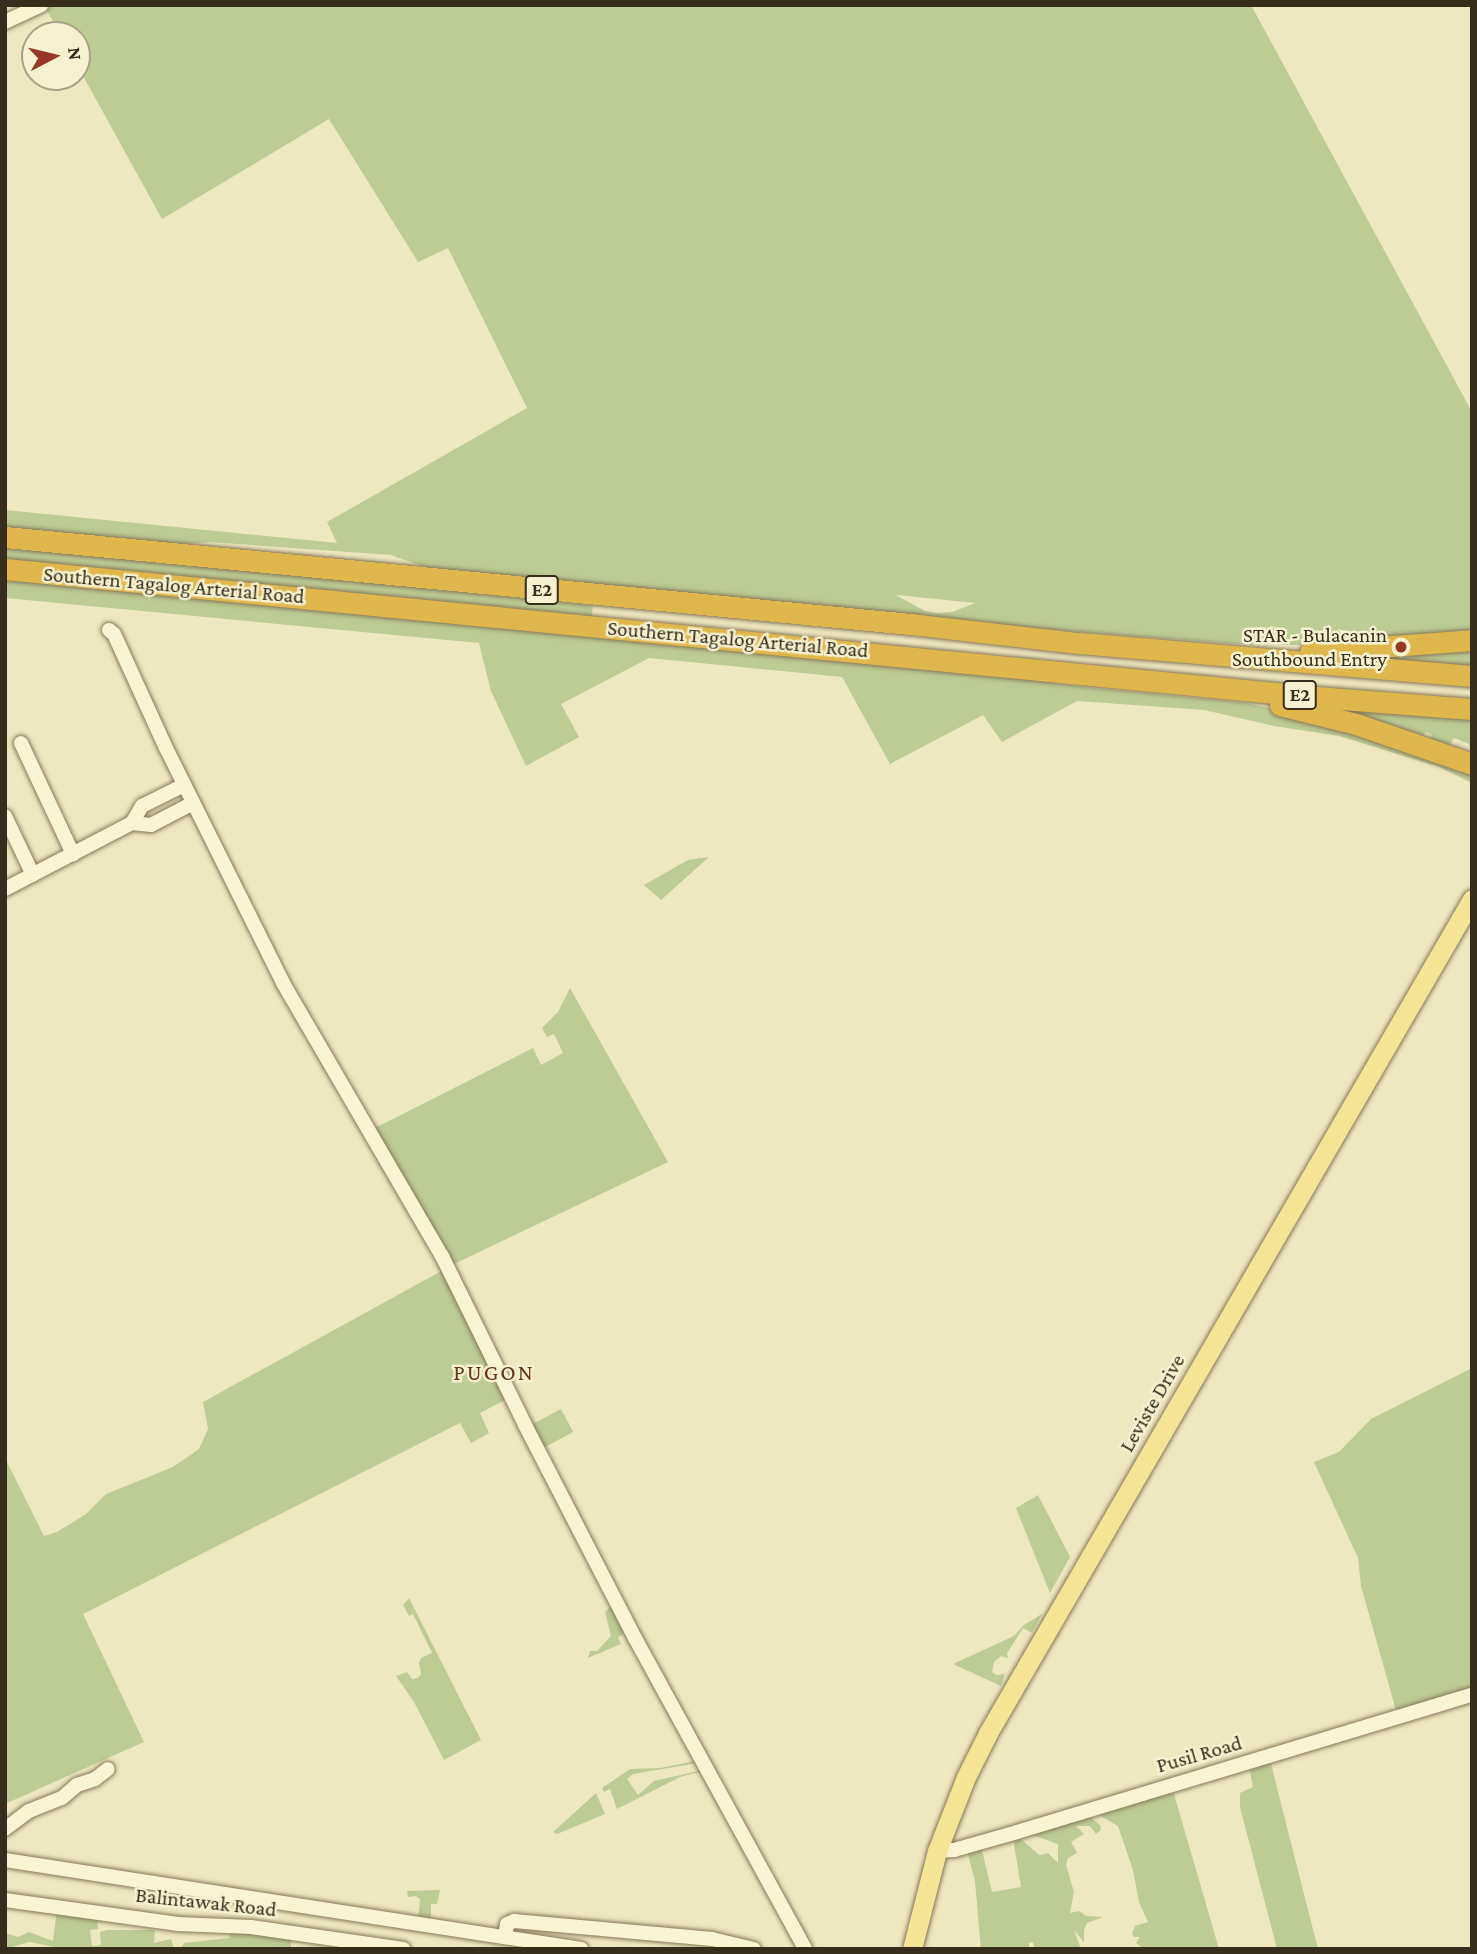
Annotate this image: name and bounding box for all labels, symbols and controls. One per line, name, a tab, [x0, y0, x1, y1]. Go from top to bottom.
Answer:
north arrow	[21, 21, 91, 91]
text: N	[64, 46, 87, 61]
street label: Southern Tagalog Arterial Road	[42, 561, 306, 609]
road number: E2	[524, 575, 560, 606]
street label: Southern Tagalog Arterial Road	[606, 615, 870, 663]
place label: STAR - Bulacanin Southbound Entry	[1232, 622, 1387, 672]
marker: STAR - Bulacanin Southbound Entry	[1393, 639, 1409, 655]
road number: E2	[1282, 680, 1318, 710]
street label: Leviste Drive	[1114, 1350, 1190, 1456]
district label: PUGON	[454, 1358, 534, 1386]
street label: Pusil Road	[1153, 1730, 1245, 1778]
street label: Balintawak Road	[134, 1882, 278, 1922]

